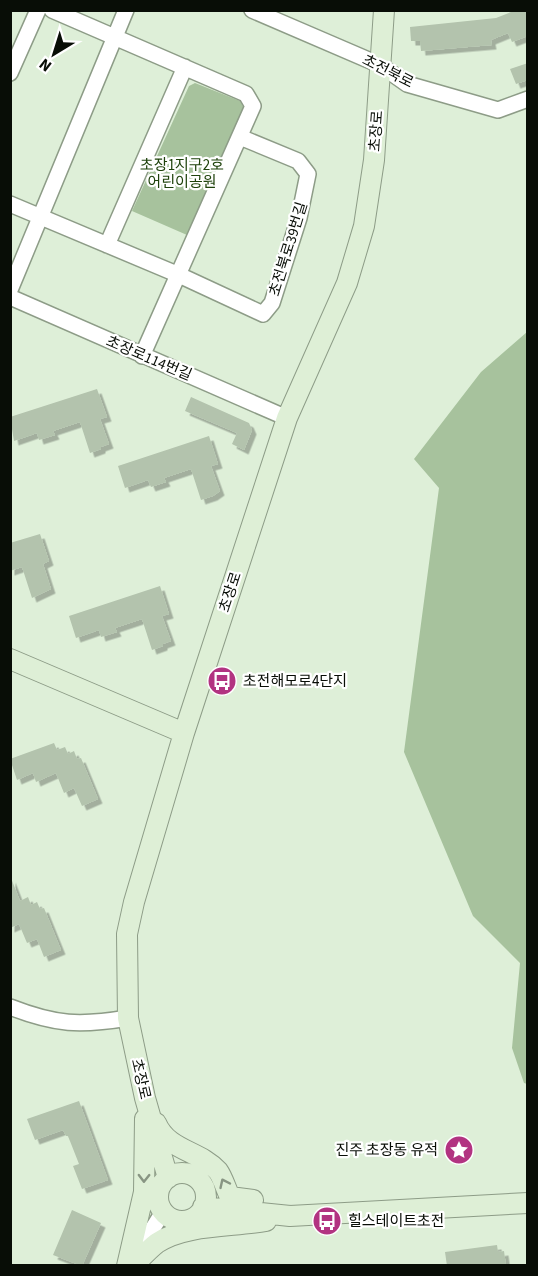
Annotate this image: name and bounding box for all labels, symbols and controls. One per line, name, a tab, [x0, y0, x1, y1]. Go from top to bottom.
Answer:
north arrow	[24, 24, 84, 84]
street label: 초전북로	[358, 50, 417, 93]
text: N	[34, 53, 56, 77]
street label: 초장로	[365, 110, 388, 152]
park label: 초장1지구2호 어린이공원	[140, 155, 224, 193]
street label: 초전북로39번길	[264, 199, 313, 299]
street label: 초장로114번길	[103, 331, 195, 386]
street label: 초장로	[214, 569, 247, 615]
bus stop icon: 초전해모로4단지	[206, 665, 238, 697]
place label: 초전해모로4단지	[243, 671, 347, 692]
street label: 초장로	[126, 1057, 155, 1102]
place icon: 진주 초장동 유적	[443, 1134, 475, 1166]
place label: 진주 초장동 유적	[335, 1140, 438, 1161]
one-way arrow	[138, 1173, 150, 1182]
one-way arrow	[219, 1179, 231, 1190]
bus stop icon: 힐스테이트초전	[311, 1205, 343, 1237]
place label: 힐스테이트초전	[348, 1211, 445, 1232]

